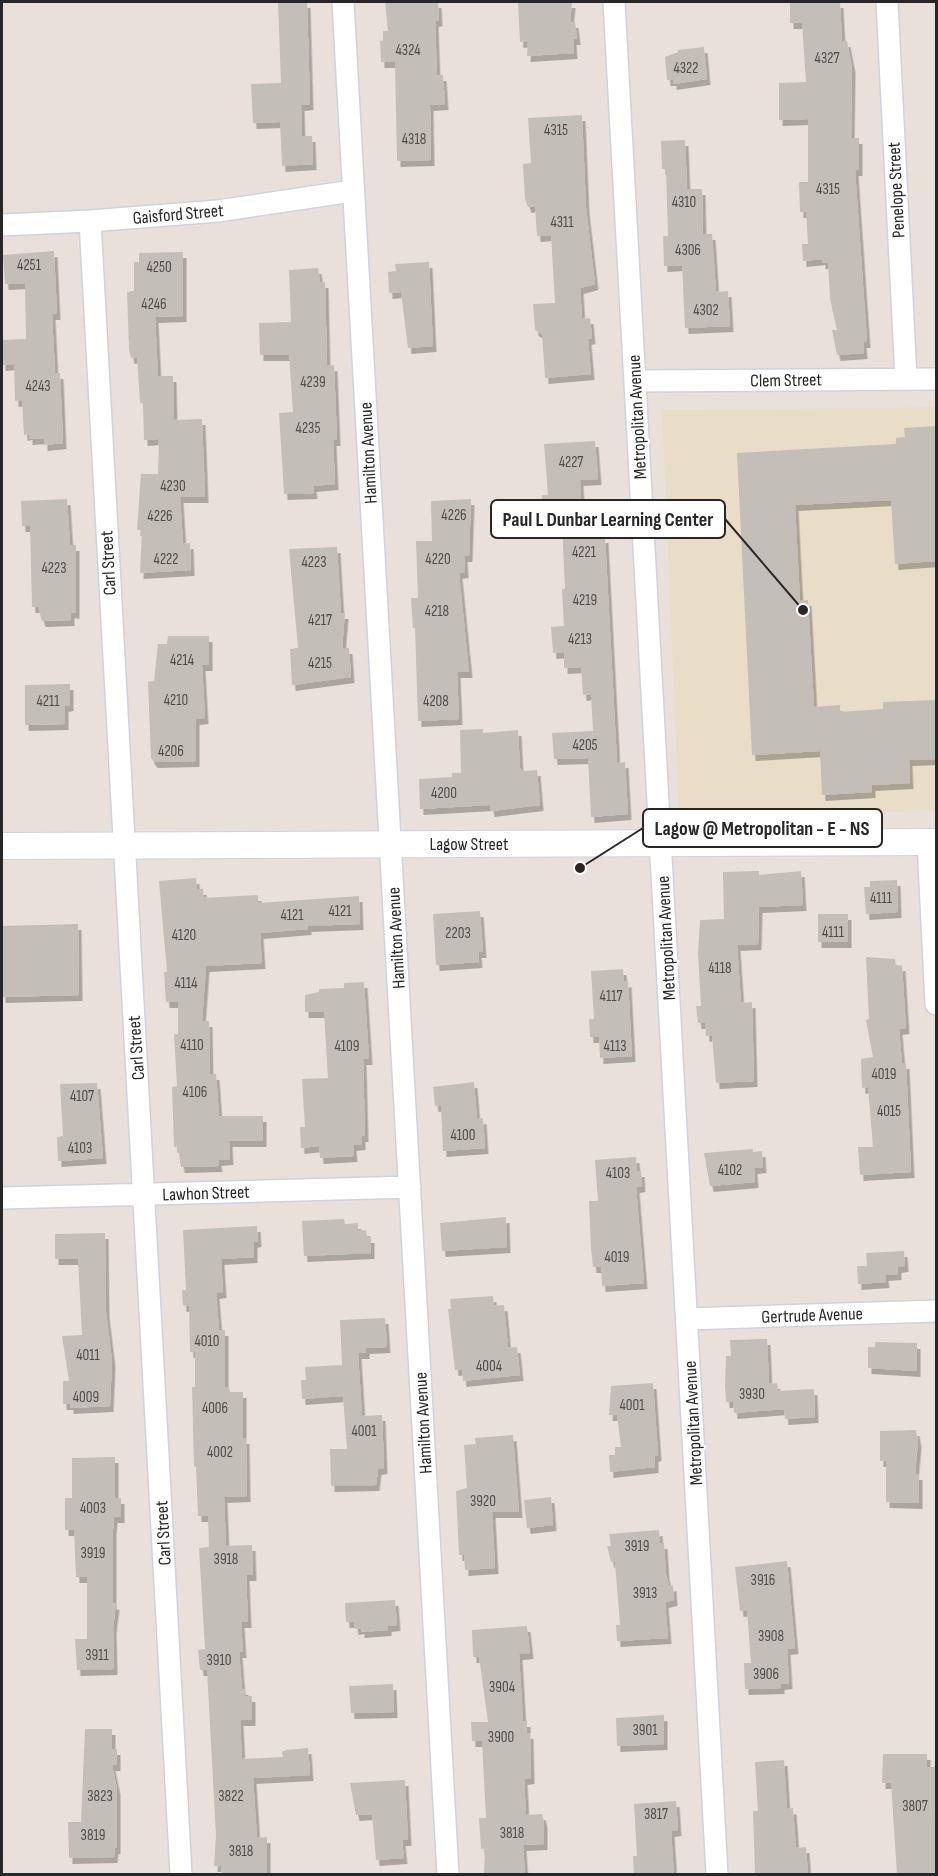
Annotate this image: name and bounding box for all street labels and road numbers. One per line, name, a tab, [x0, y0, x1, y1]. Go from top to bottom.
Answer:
street label: Penelope Street	[883, 141, 910, 239]
street label: Gaisford Street	[132, 200, 225, 229]
street label: Metropolitan Avenue	[624, 354, 651, 480]
street label: Clem Street	[750, 369, 823, 392]
street label: Hamilton Avenue	[355, 402, 382, 504]
street label: Carl Street	[96, 530, 121, 596]
street label: Lagow Street	[429, 834, 509, 855]
street label: Metropolitan Avenue	[653, 875, 680, 1001]
street label: Hamilton Avenue	[383, 887, 410, 989]
street label: Carl Street	[124, 1014, 149, 1081]
street label: Lawhon Street	[162, 1181, 251, 1206]
street label: Gertrude Avenue	[761, 1303, 863, 1328]
street label: Metropolitan Avenue	[680, 1360, 707, 1486]
street label: Hamilton Avenue	[410, 1372, 437, 1474]
street label: Carl Street	[151, 1500, 176, 1566]

